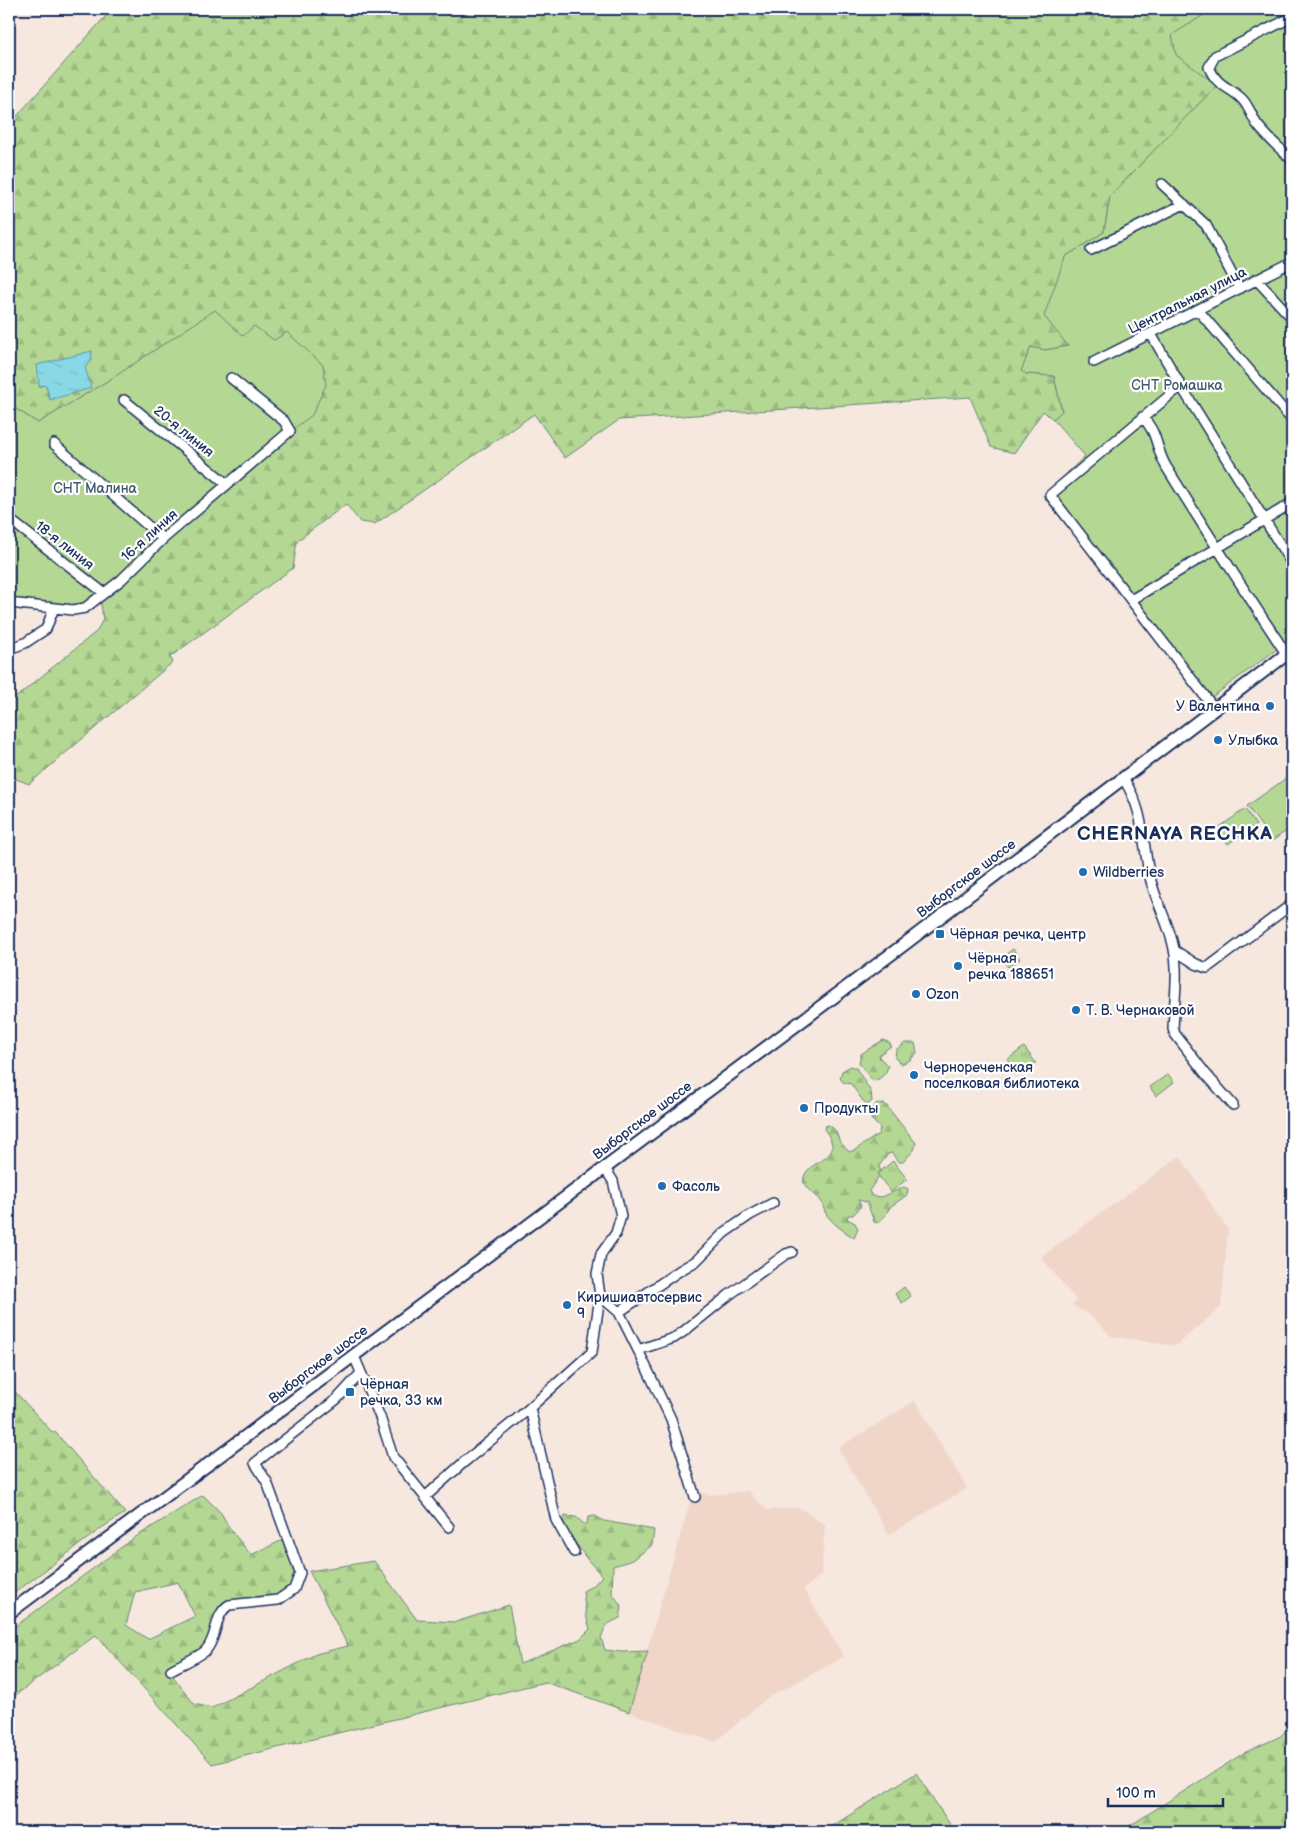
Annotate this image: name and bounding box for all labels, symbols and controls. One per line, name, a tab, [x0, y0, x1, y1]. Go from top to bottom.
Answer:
street label: Центральная улица	[1125, 263, 1250, 338]
park label: СНТ Ромашка	[1131, 377, 1224, 394]
street label: 20-я линия	[150, 402, 217, 461]
park label: СНТ Малина	[53, 480, 138, 497]
street label: 16-я линия	[118, 506, 181, 565]
street label: 18-я линия	[32, 517, 97, 574]
place label: У Валентина	[1176, 698, 1261, 715]
marker: У Валентина	[1264, 700, 1276, 712]
place label: Улыбка	[1228, 732, 1279, 749]
marker: Улыбка	[1212, 734, 1224, 746]
district label: CHERNAYA RECHKA	[1077, 823, 1273, 846]
street label: Выборгское шоссе	[913, 836, 1019, 921]
place label: Wildberries	[1093, 864, 1164, 881]
marker: Wildberries	[1077, 866, 1089, 878]
place label: Чёрная речка, центр	[950, 926, 1086, 943]
marker: Чёрная речка, центр	[934, 928, 946, 940]
place label: Чёрная речка 188651	[968, 950, 1054, 983]
marker: Чёрная речка 188651	[952, 960, 964, 972]
place label: Ozon	[926, 986, 959, 1003]
marker: Ozon	[910, 988, 922, 1000]
place label: Т. В. Чернаковой	[1086, 1002, 1194, 1019]
marker: Т. В. Чернаковой	[1070, 1004, 1082, 1016]
place label: Чернореченская поселковая библиотека	[924, 1059, 1080, 1092]
marker: Чернореченская поселковая библиотека	[908, 1069, 920, 1081]
street label: Выборгское шоссе	[589, 1078, 695, 1163]
place label: Продукты	[814, 1100, 878, 1117]
marker: Продукты	[798, 1102, 810, 1114]
place label: Фасоль	[672, 1178, 720, 1195]
marker: Фасоль	[656, 1180, 668, 1192]
place label: Киришиавтосервис 9	[577, 1289, 702, 1322]
marker: Киришиавтосервис 9	[561, 1299, 573, 1311]
street label: Выборгское шоссе	[265, 1322, 371, 1407]
place label: Чёрная речка, 33 км	[360, 1376, 442, 1409]
marker: Чёрная речка, 33 км	[344, 1386, 356, 1398]
scale bar	[1108, 1776, 1224, 1808]
text: 100 m	[1116, 1784, 1156, 1803]

